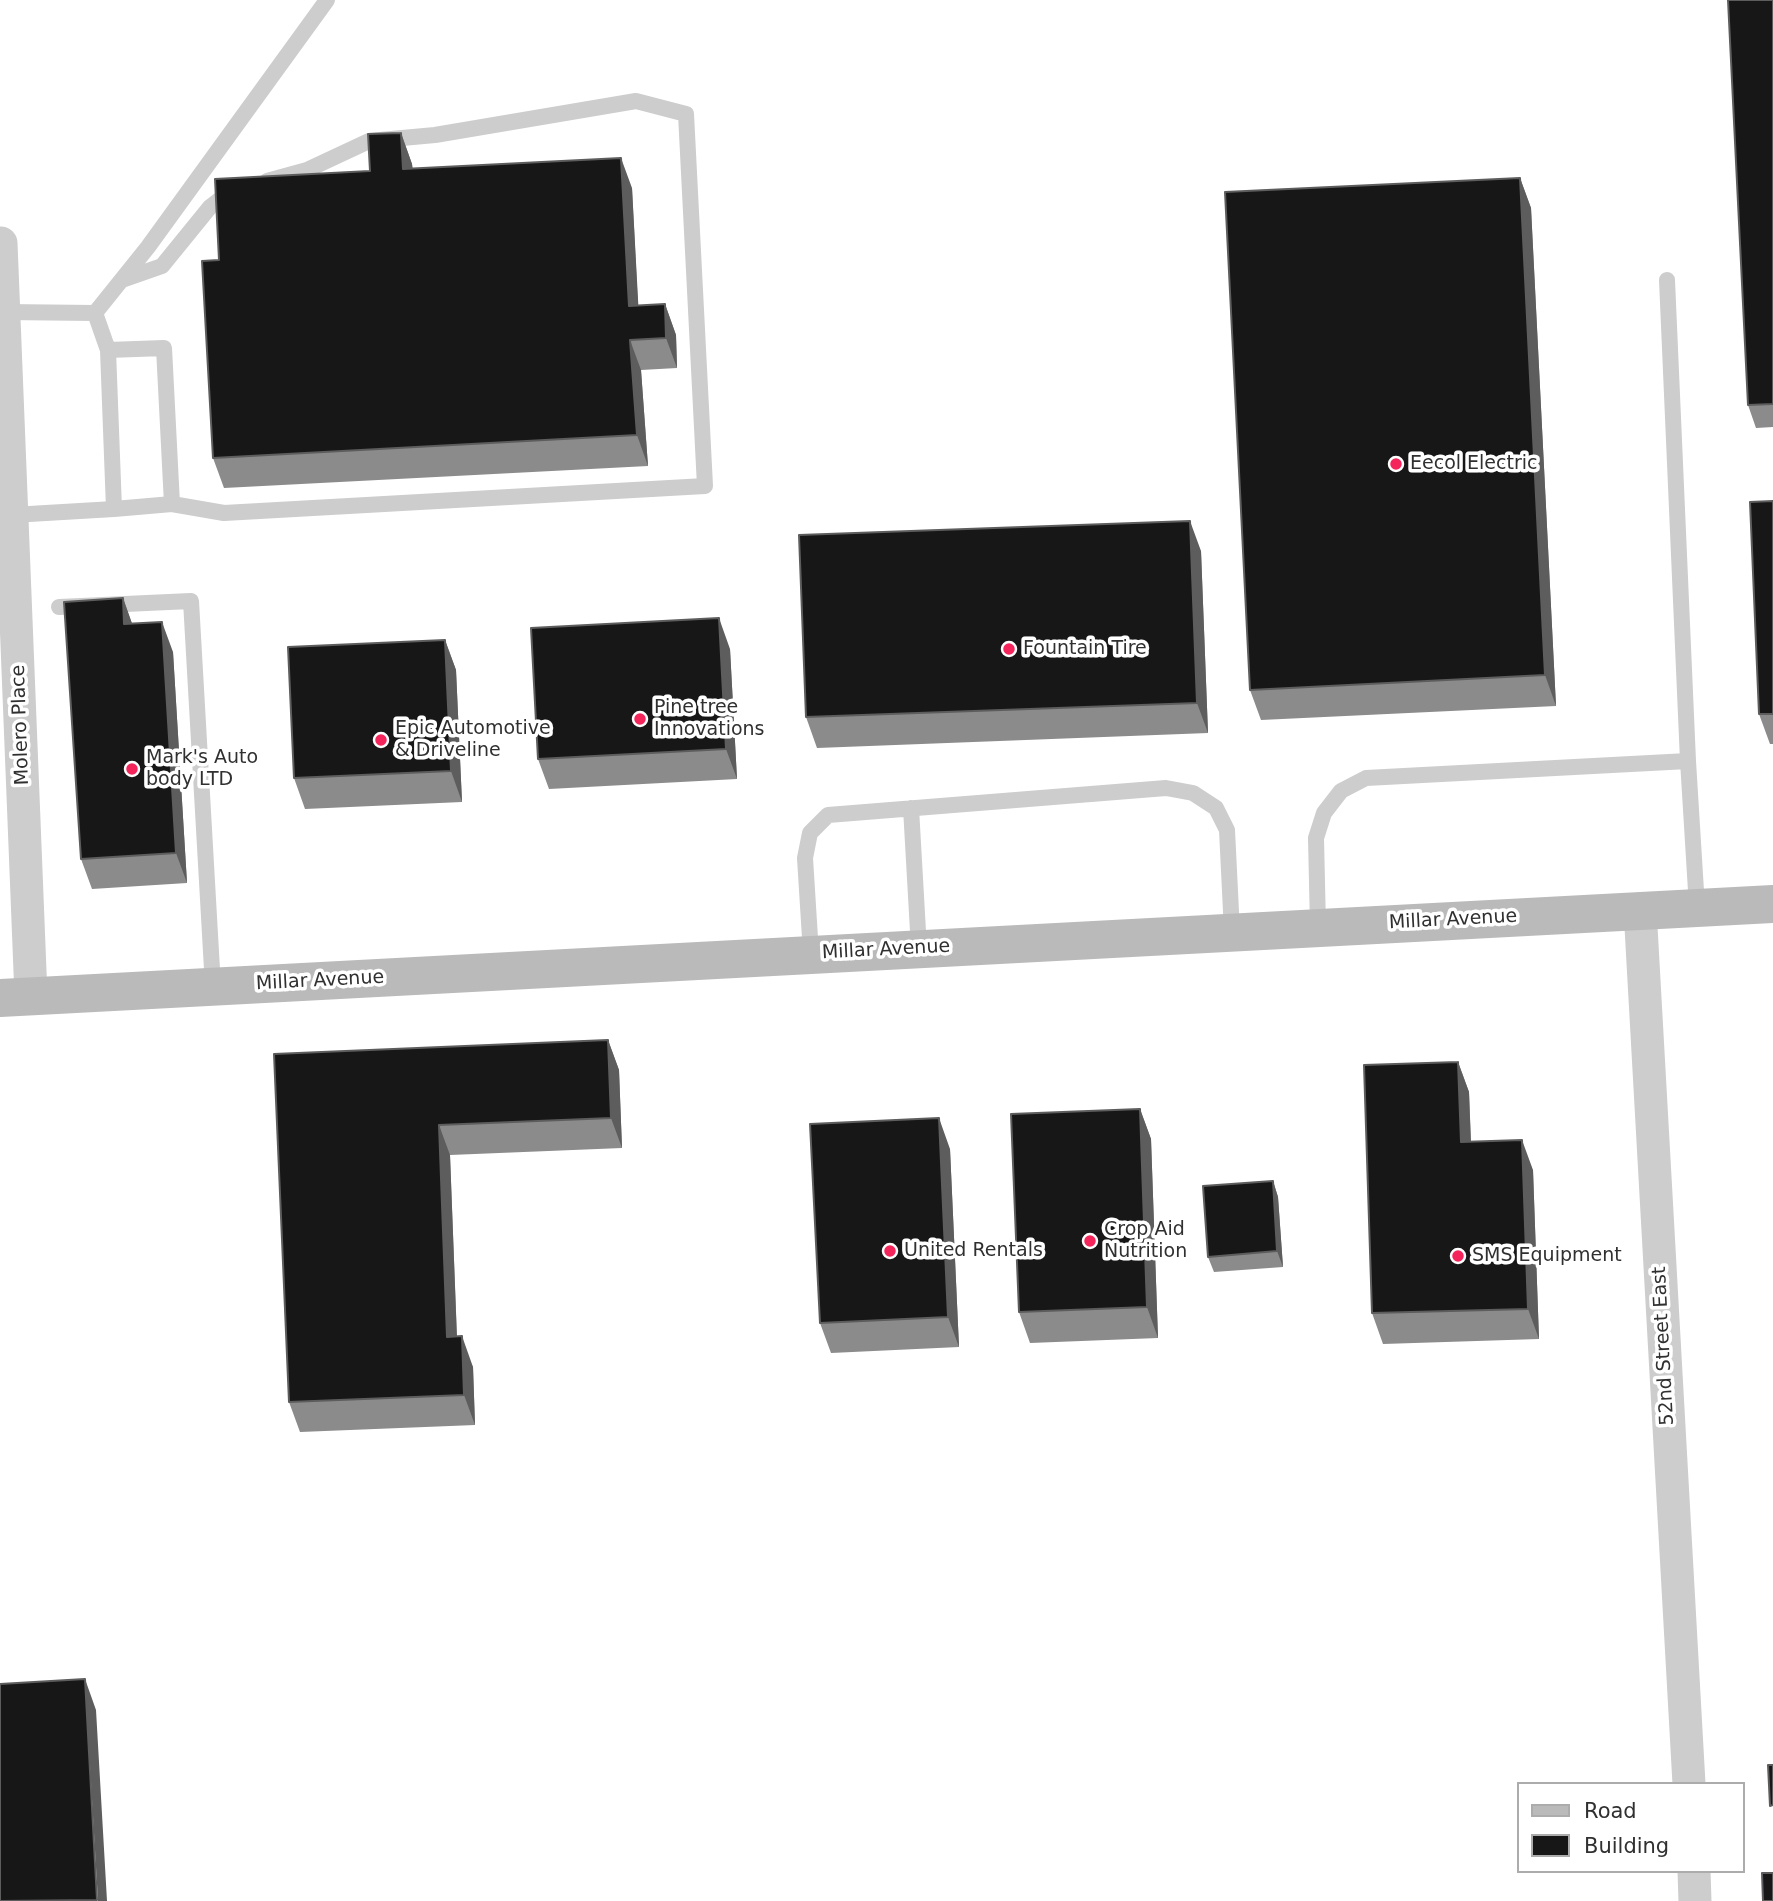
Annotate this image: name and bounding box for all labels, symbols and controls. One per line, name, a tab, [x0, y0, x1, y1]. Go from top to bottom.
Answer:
place label: Eecol Electric	[1410, 453, 1537, 475]
marker: Eecol Electric	[1388, 456, 1404, 472]
place label: Fountain Tire	[1023, 638, 1147, 660]
marker: Fountain Tire	[1001, 641, 1017, 657]
street label: Molero Place	[8, 664, 34, 786]
place label: Pine tree Innovations	[654, 697, 764, 741]
marker: Pine tree Innovations	[632, 711, 648, 727]
place label: Epic Automotive & Driveline	[395, 718, 551, 762]
marker: Epic Automotive & Driveline	[373, 732, 389, 748]
place label: Mark's Auto body LTD	[146, 747, 258, 791]
marker: Mark's Auto body LTD	[124, 761, 140, 777]
street label: Millar Avenue	[1388, 905, 1518, 935]
street label: Millar Avenue	[821, 935, 951, 965]
street label: Millar Avenue	[255, 966, 385, 996]
place label: Crop Aid Nutrition	[1104, 1219, 1187, 1263]
marker: Crop Aid Nutrition	[1082, 1233, 1098, 1249]
place label: United Rentals	[904, 1240, 1043, 1262]
marker: United Rentals	[882, 1243, 898, 1259]
place label: SMS Equipment	[1472, 1245, 1622, 1267]
marker: SMS Equipment	[1450, 1248, 1466, 1264]
street label: 52nd Street East	[1648, 1266, 1680, 1426]
legend	[1518, 1782, 1745, 1873]
text: Road	[1584, 1799, 1637, 1823]
text: Building	[1584, 1834, 1669, 1858]

